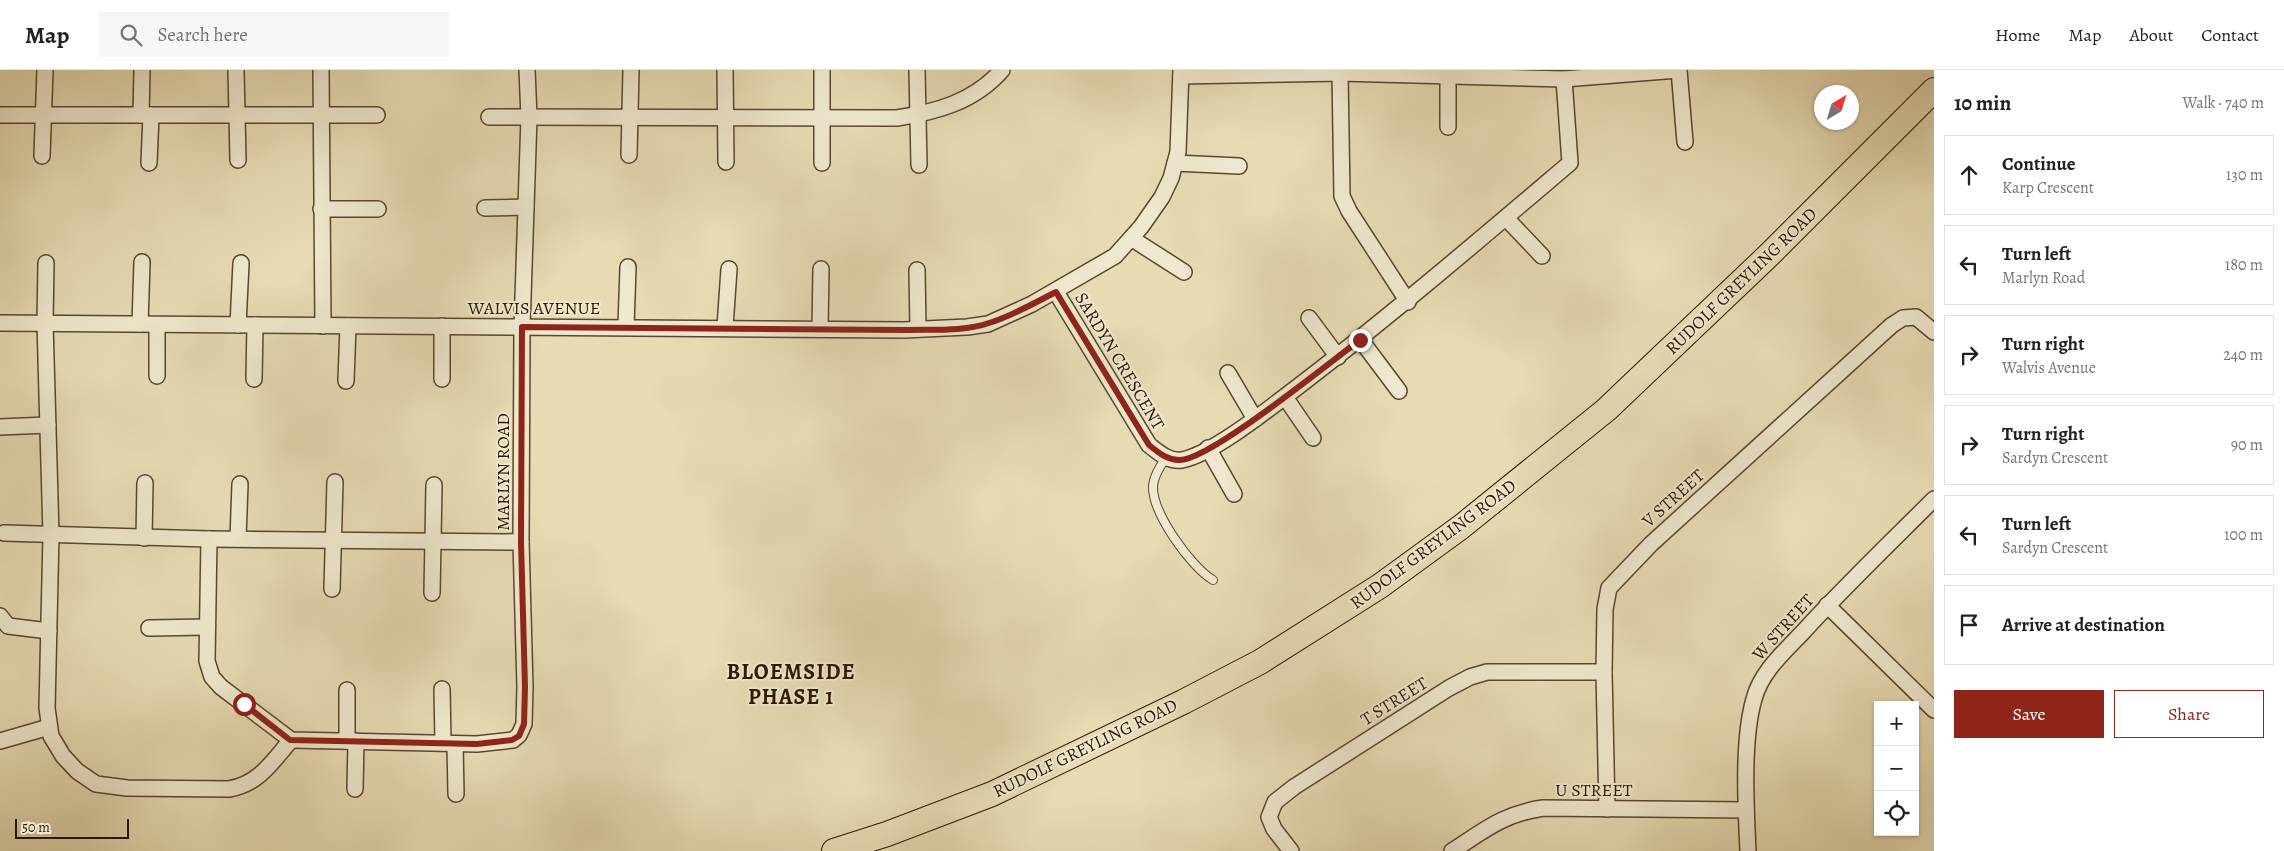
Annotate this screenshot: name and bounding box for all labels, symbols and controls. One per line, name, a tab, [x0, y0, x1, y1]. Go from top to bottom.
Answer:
search box	[99, 12, 449, 57]
text: Map	[25, 19, 69, 51]
icon: search	[117, 21, 145, 49]
text: Search here	[157, 22, 248, 48]
text: Home	[1995, 23, 2040, 47]
text: Map	[2068, 23, 2101, 47]
text: About	[2129, 23, 2173, 47]
text: Contact	[2201, 23, 2259, 47]
north arrow	[1814, 85, 1859, 130]
text: 10 min	[1954, 89, 2011, 117]
text: Walk · 740 m	[2183, 92, 2264, 114]
text: Continue	[2002, 151, 2076, 177]
icon: ahead	[1955, 161, 1983, 189]
text: 130 m	[2226, 164, 2263, 186]
text: Karp Crescent	[2002, 177, 2094, 199]
street label: RUDOLF GREYLING ROAD	[1660, 202, 1822, 360]
text: Turn left	[2002, 241, 2071, 267]
icon: left	[1955, 251, 1983, 279]
text: 180 m	[2225, 254, 2263, 276]
text: Marlyn Road	[2002, 267, 2085, 289]
street label: SARDYN CRESCENT	[1069, 288, 1171, 434]
street label: WALVIS AVENUE	[467, 296, 600, 320]
route end	[1349, 329, 1372, 352]
text: Turn right	[2002, 331, 2084, 357]
icon: right	[1955, 341, 1983, 369]
text: 240 m	[2223, 344, 2263, 366]
text: Walvis Avenue	[2002, 357, 2096, 379]
street label: MARLYN ROAD	[491, 413, 515, 531]
text: Turn right	[2002, 421, 2084, 447]
icon: right	[1955, 431, 1983, 459]
text: 90 m	[2231, 434, 2263, 456]
text: Sardyn Crescent	[2002, 447, 2108, 469]
street label: V STREET	[1636, 464, 1709, 533]
street label: RUDOLF GREYLING ROAD	[1345, 474, 1521, 614]
text: Turn left	[2002, 511, 2071, 537]
icon: left	[1955, 521, 1983, 549]
text: 100 m	[2224, 524, 2263, 546]
text: Sardyn Crescent	[2002, 537, 2108, 559]
street label: W STREET	[1746, 588, 1819, 666]
icon: arrive	[1955, 611, 1983, 639]
text: Arrive at destination	[2002, 612, 2165, 638]
district label: BLOEMSIDE PHASE 1	[726, 657, 856, 712]
street label: T STREET	[1356, 671, 1432, 731]
button: Save	[1954, 690, 2104, 738]
button: Share	[2114, 690, 2264, 738]
route start	[233, 693, 256, 716]
street label: RUDOLF GREYLING ROAD	[989, 693, 1181, 803]
map controls	[1874, 701, 1919, 836]
button: +	[1874, 701, 1919, 746]
button: −	[1874, 746, 1919, 791]
street label: U STREET	[1555, 778, 1633, 802]
button: locate	[1874, 791, 1919, 836]
scale bar	[15, 816, 129, 839]
text: 50 m	[22, 818, 50, 837]

